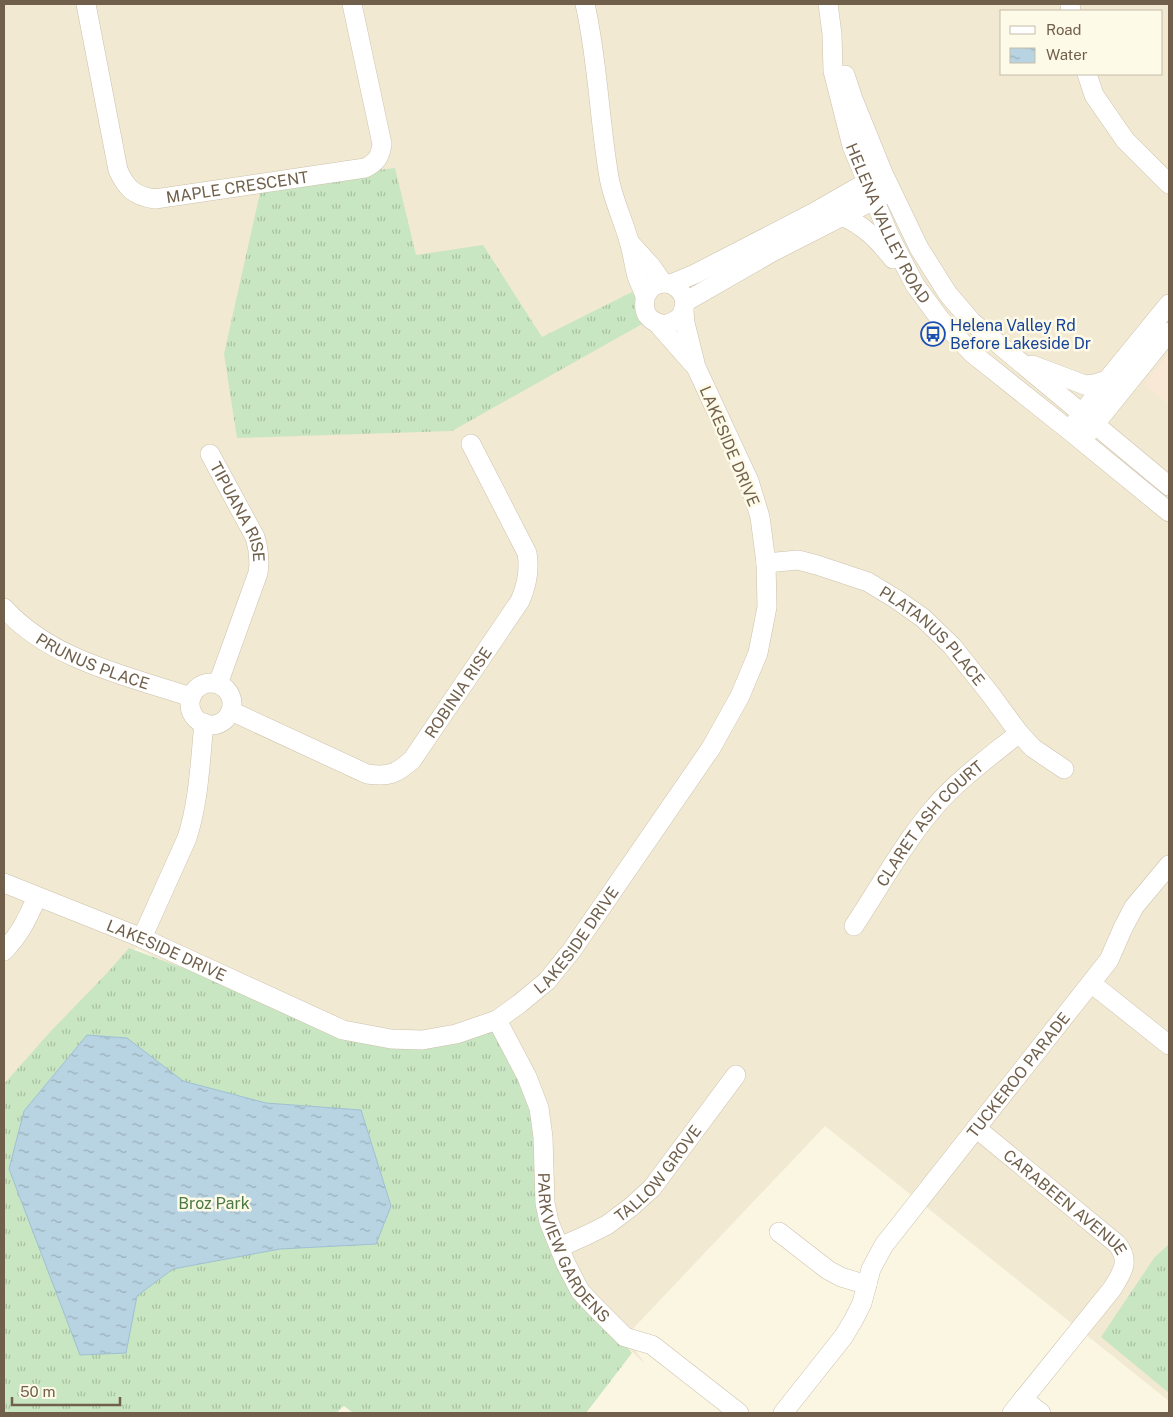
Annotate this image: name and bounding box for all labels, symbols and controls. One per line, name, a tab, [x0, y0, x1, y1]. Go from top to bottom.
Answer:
legend	[1000, 10, 1163, 75]
text: Road	[1046, 21, 1082, 38]
text: Water	[1046, 46, 1088, 63]
street label: HELENA VALLEY ROAD	[842, 140, 934, 307]
street label: MAPLE CRESCENT	[165, 167, 310, 207]
place label: Helena Valley Rd Before Lakeside Dr	[950, 316, 1091, 353]
bus stop icon: Helena Valley Rd Before Lakeside Dr	[920, 321, 946, 347]
street label: LAKESIDE DRIVE	[696, 383, 763, 509]
street label: TIPUANA RISE	[206, 459, 268, 562]
street label: PLATANUS PLACE	[876, 582, 989, 689]
street label: PRUNUS PLACE	[32, 629, 152, 693]
street label: ROBINIA RISE	[421, 644, 496, 742]
street label: CLARET ASH COURT	[873, 756, 987, 890]
street label: LAKESIDE DRIVE	[530, 883, 623, 998]
street label: LAKESIDE DRIVE	[104, 916, 229, 985]
street label: TUCKEROO PARADE	[963, 1009, 1074, 1142]
street label: TALLOW GROVE	[611, 1121, 706, 1226]
street label: CARABEEN AVENUE	[999, 1146, 1131, 1258]
street label: PARKVIEW GARDENS	[534, 1172, 614, 1326]
park label: Broz Park	[178, 1194, 250, 1213]
scale bar	[12, 1374, 120, 1406]
text: 50 m	[20, 1383, 55, 1400]

